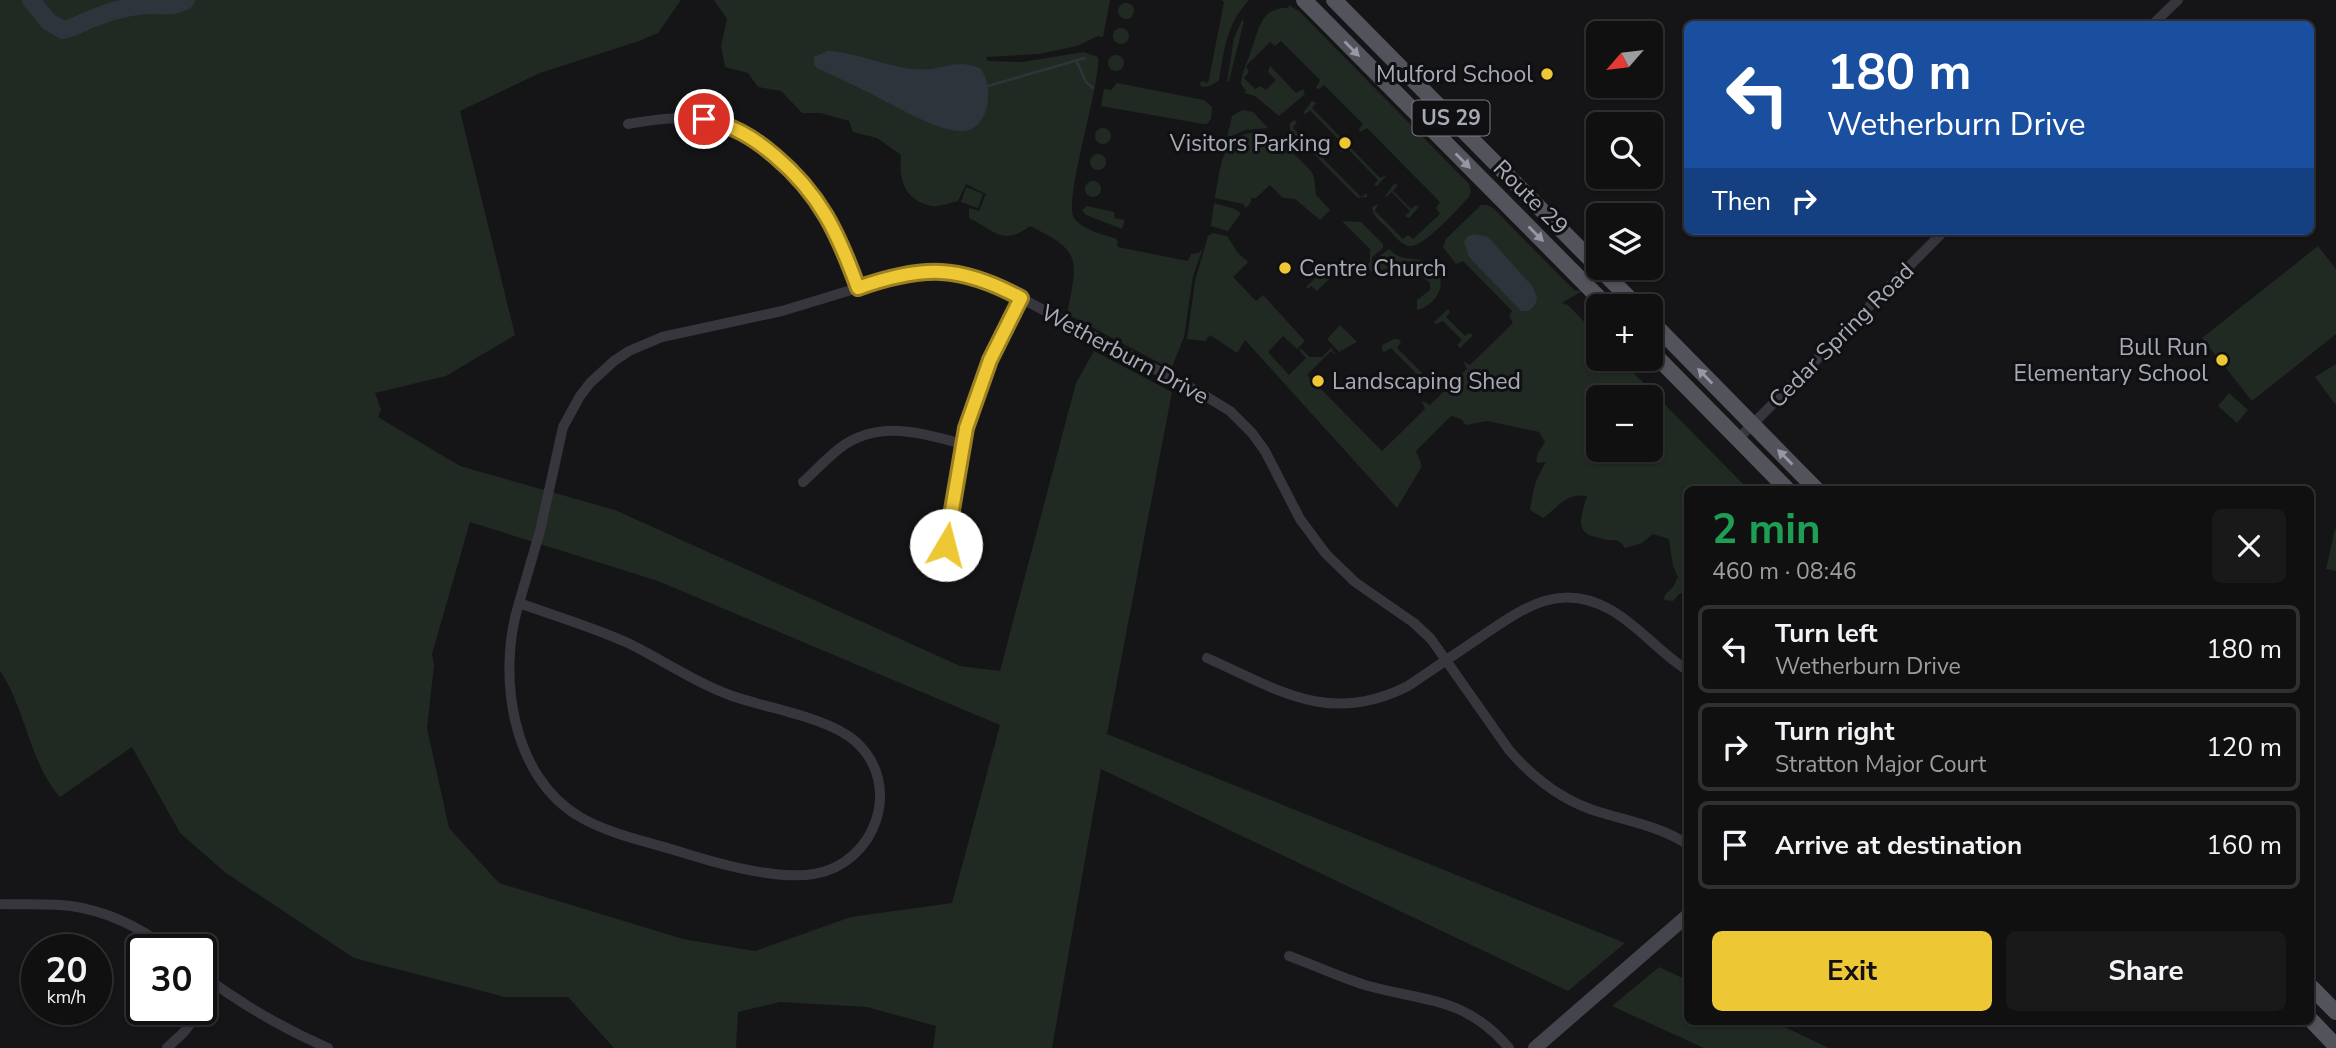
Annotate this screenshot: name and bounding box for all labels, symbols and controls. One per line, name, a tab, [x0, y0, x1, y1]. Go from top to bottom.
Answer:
north arrow	[1586, 21, 1662, 98]
map controls	[1586, 21, 1663, 462]
text: 180 m	[1827, 39, 1971, 106]
one-way arrow	[1344, 40, 1361, 57]
icon: left	[1712, 49, 1803, 140]
place label: Mulford School	[1376, 59, 1533, 90]
marker: Mulford School	[1539, 66, 1555, 82]
pin	[674, 89, 734, 149]
icon: arrive	[685, 100, 723, 138]
road number: US 29	[1412, 100, 1490, 136]
text: Wetherburn Drive	[1827, 103, 2086, 146]
button: search	[1586, 112, 1663, 189]
place label: Visitors Parking	[1169, 128, 1331, 159]
marker: Visitors Parking	[1337, 135, 1353, 151]
one-way arrow	[1455, 152, 1471, 169]
street label: Route 29	[1486, 153, 1575, 242]
icon: right	[1785, 182, 1823, 220]
text: Then	[1712, 184, 1771, 219]
button: layers	[1586, 203, 1663, 280]
one-way arrow	[1527, 226, 1544, 243]
place label: Centre Church	[1299, 253, 1447, 284]
street label: Cedar Spring Road	[1762, 256, 1921, 415]
marker: Centre Church	[1277, 260, 1293, 276]
button: +	[1586, 294, 1663, 371]
street label: Wetherburn Drive	[1035, 297, 1214, 412]
place label: Bull Run Elementary School	[2014, 332, 2208, 389]
marker: Bull Run Elementary School	[2214, 352, 2230, 368]
place label: Landscaping Shed	[1332, 366, 1521, 397]
one-way arrow	[1696, 367, 1713, 384]
marker: Landscaping Shed	[1310, 373, 1326, 389]
button: −	[1586, 385, 1663, 462]
one-way arrow	[1776, 449, 1793, 466]
text: 2 min	[1712, 501, 1821, 558]
position arrow	[909, 508, 983, 582]
button: close	[2212, 509, 2286, 583]
text: 460 m · 08:46	[1712, 556, 1857, 587]
text: Turn left	[1775, 616, 1878, 651]
icon: left	[1716, 630, 1754, 668]
text: 180 m	[2206, 632, 2282, 667]
text: Wetherburn Drive	[1775, 651, 1961, 682]
text: Turn right	[1775, 714, 1894, 749]
icon: right	[1716, 728, 1754, 766]
text: 120 m	[2206, 730, 2282, 765]
text: Stratton Major Court	[1775, 749, 1986, 780]
icon: arrive	[1716, 826, 1754, 864]
text: Arrive at destination	[1775, 828, 2022, 863]
text: 160 m	[2206, 828, 2282, 863]
button: Exit	[1712, 931, 1992, 1011]
button: Share	[2006, 931, 2286, 1011]
speed limit sign: 30	[126, 934, 217, 1025]
text: 20	[45, 947, 88, 994]
text: km/h	[47, 985, 86, 1009]

